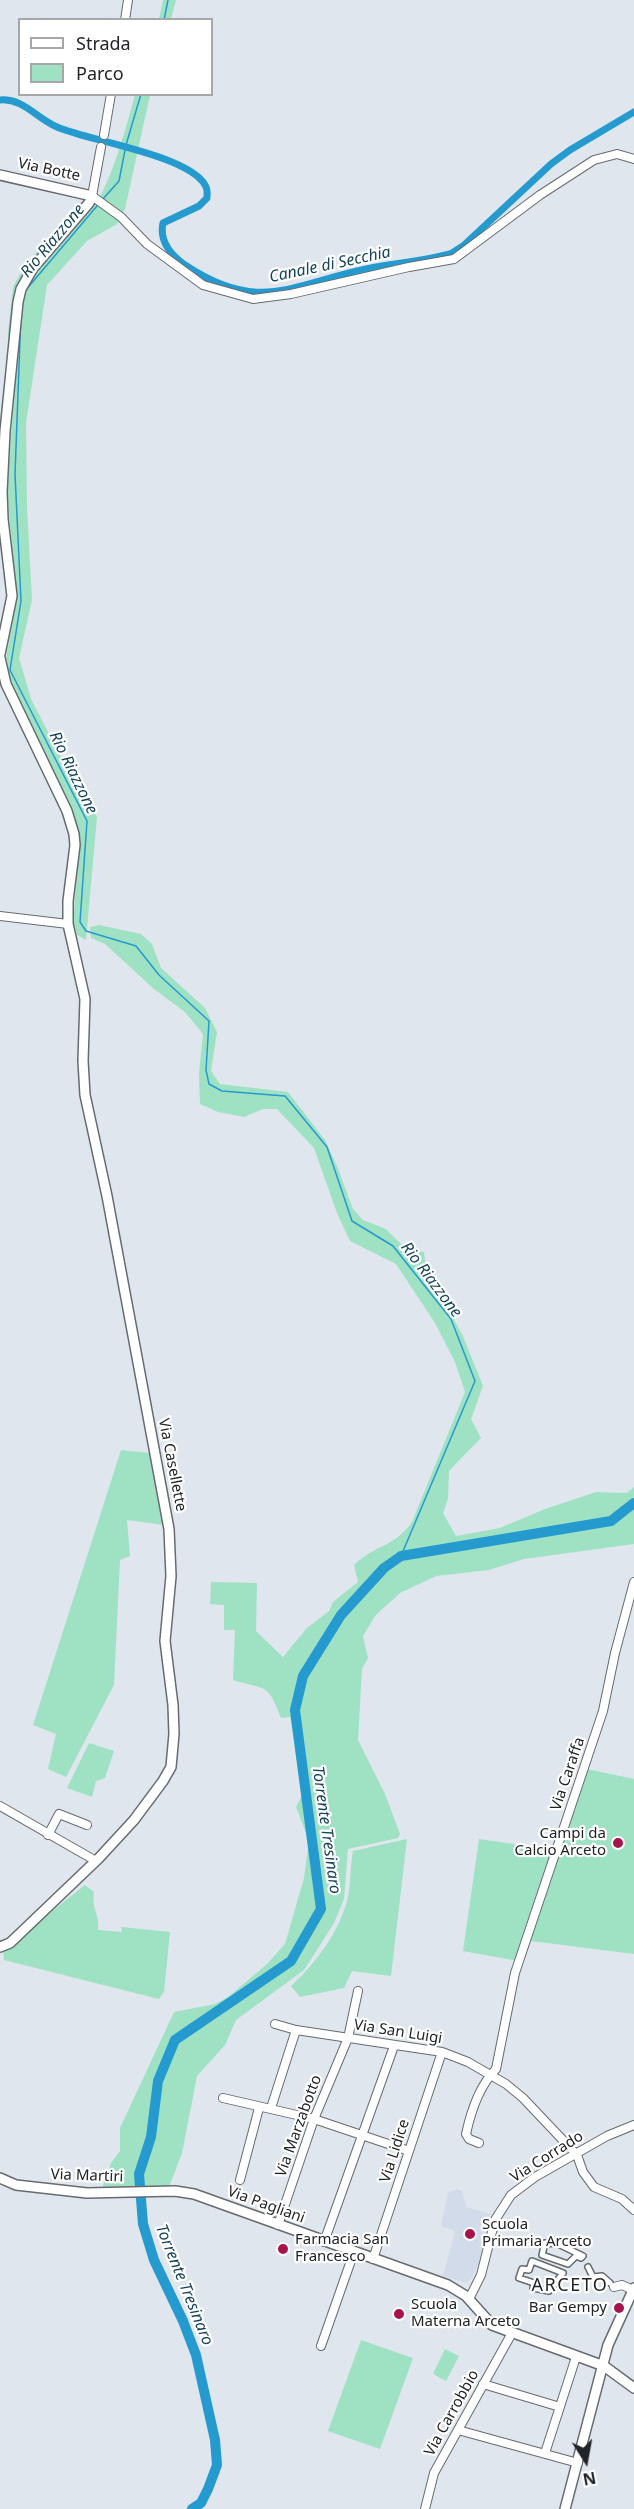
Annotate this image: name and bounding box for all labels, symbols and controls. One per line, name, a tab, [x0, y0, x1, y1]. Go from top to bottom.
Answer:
legend	[18, 18, 213, 96]
text: Strada	[76, 31, 131, 55]
text: Parco	[76, 61, 124, 85]
street label: Via Botte	[16, 155, 82, 185]
water label: Rio Riazzone	[17, 201, 89, 281]
water label: Canale di Secchia	[268, 243, 392, 287]
water label: Rio Riazzone	[45, 729, 101, 817]
water label: Rio Riazzone	[396, 1239, 466, 1321]
street label: Via Casellette	[154, 1417, 190, 1513]
street label: Via Caraffa	[547, 1735, 589, 1813]
water label: Torrente Tresinaro	[308, 1765, 344, 1895]
place label: Campi da Calcio Arceto	[515, 1825, 606, 1860]
marker: Campi da Calcio Arceto	[611, 1836, 625, 1850]
street label: Via San Luigi	[353, 2016, 443, 2048]
street label: Via Marzabotto	[272, 2073, 326, 2179]
street label: Via Lidice	[376, 2117, 414, 2185]
street label: Via Corrado	[507, 2127, 587, 2187]
street label: Via Martiri	[50, 2166, 124, 2186]
street label: Via Pagliani	[225, 2183, 307, 2227]
place label: Scuola Primaria Arceto	[482, 2216, 592, 2251]
water label: Torrente Tresinaro	[151, 2222, 217, 2348]
marker: Scuola Primaria Arceto	[463, 2227, 477, 2241]
place label: Farmacia San Francesco	[295, 2231, 389, 2266]
marker: Farmacia San Francesco	[276, 2242, 290, 2256]
district label: ARCETO	[532, 2275, 608, 2297]
place label: Scuola Materna Arceto	[411, 2296, 520, 2331]
place label: Bar Gempy	[529, 2299, 607, 2317]
marker: Bar Gempy	[612, 2301, 626, 2315]
marker: Scuola Materna Arceto	[392, 2307, 406, 2321]
street label: Via Carrobbio	[421, 2367, 483, 2459]
north arrow	[556, 2431, 616, 2491]
text: N	[581, 2467, 598, 2491]

